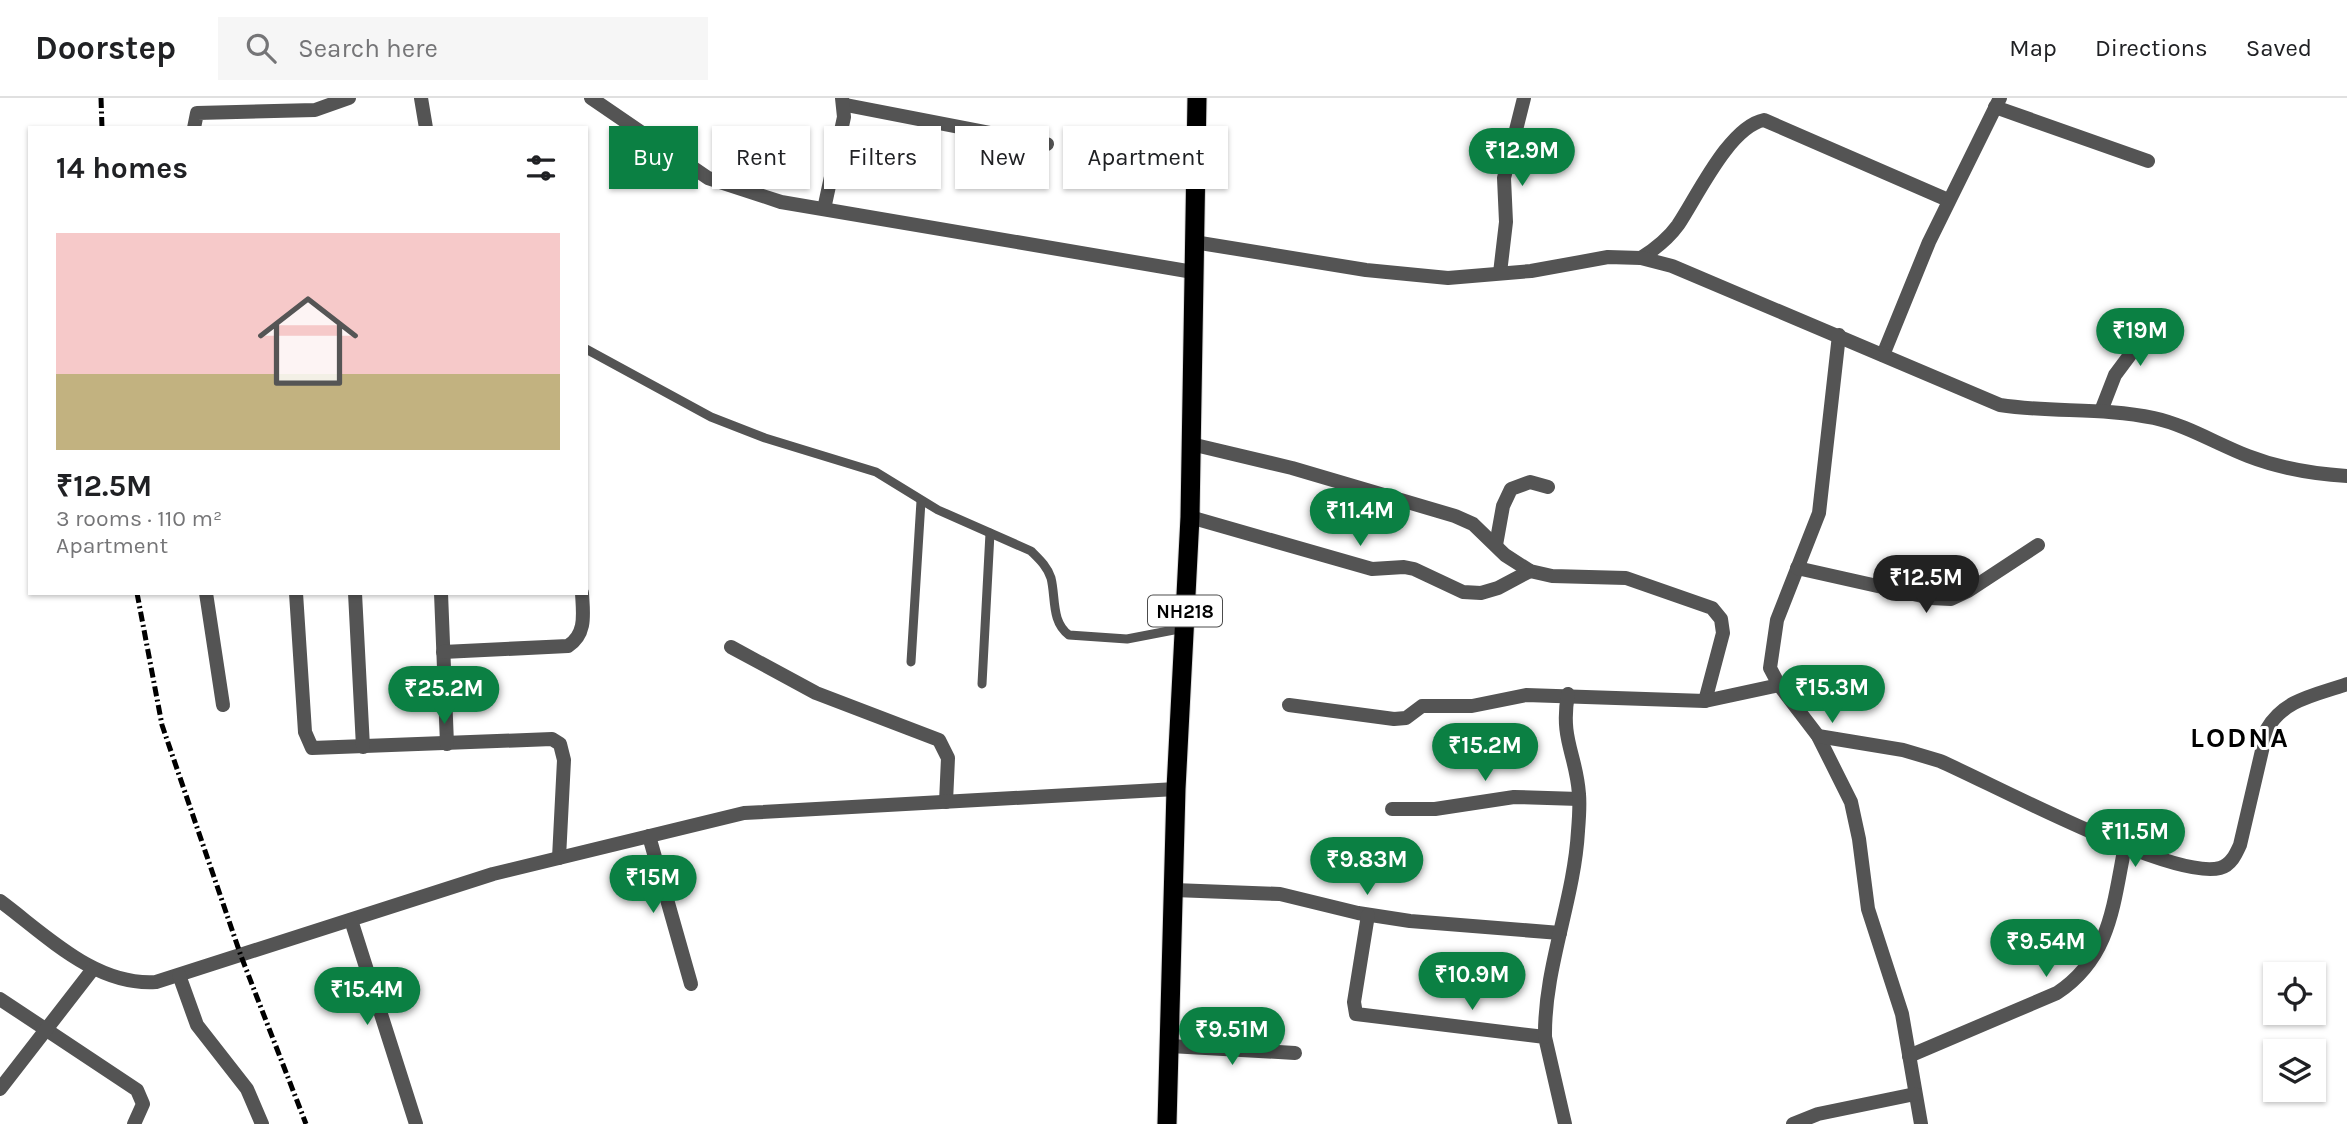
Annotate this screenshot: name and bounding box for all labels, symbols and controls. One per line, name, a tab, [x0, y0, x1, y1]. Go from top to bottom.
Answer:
search box	[218, 17, 708, 80]
text: Doorstep	[35, 29, 176, 67]
icon: search	[242, 29, 280, 67]
text: Search here	[298, 33, 438, 64]
text: Map	[2009, 34, 2057, 62]
text: Directions	[2095, 34, 2208, 62]
text: Saved	[2246, 34, 2312, 62]
chip: Buy	[609, 126, 698, 189]
chip: Rent	[712, 126, 810, 189]
chip: Filters	[824, 126, 941, 189]
chip: New	[955, 126, 1049, 189]
chip: Apartment	[1063, 126, 1228, 189]
pin: ₹12.9M	[1465, 129, 1579, 188]
text: ₹12.9M	[1485, 137, 1559, 164]
icon: filters	[522, 149, 560, 187]
text: 14 homes	[56, 150, 188, 186]
icon: home	[245, 278, 371, 404]
pin: ₹19M	[2099, 308, 2181, 368]
text: ₹19M	[2112, 317, 2168, 344]
text: ₹12.5M	[56, 468, 152, 504]
pin: ₹11.4M	[1303, 489, 1417, 548]
text: ₹11.4M	[1326, 497, 1394, 524]
text: 3 rooms · 110 m²	[56, 505, 222, 532]
text: Apartment	[56, 532, 168, 559]
pin: ₹12.5M	[1869, 556, 1983, 615]
text: ₹12.5M	[1889, 564, 1963, 591]
road number: NH218	[1148, 596, 1222, 626]
pin: ₹25.2M	[387, 666, 501, 726]
pin: ₹15.3M	[1775, 666, 1889, 725]
text: ₹15.3M	[1795, 674, 1869, 701]
text: ₹25.2M	[404, 675, 484, 702]
district label: LODNA	[2190, 721, 2290, 754]
pin: ₹15.2M	[1428, 724, 1542, 783]
text: ₹15.2M	[1448, 732, 1522, 759]
pin: ₹11.5M	[2078, 810, 2192, 869]
text: ₹11.5M	[2101, 818, 2169, 845]
pin: ₹9.83M	[1310, 838, 1424, 897]
text: ₹9.83M	[1326, 846, 1408, 873]
pin: ₹15M	[612, 856, 694, 915]
text: ₹15M	[626, 864, 680, 891]
pin: ₹9.54M	[1989, 920, 2103, 979]
text: ₹9.54M	[2006, 928, 2086, 955]
pin: ₹10.9M	[1415, 953, 1529, 1012]
text: ₹10.9M	[1435, 961, 1510, 988]
map controls	[2263, 962, 2326, 1102]
button: locate	[2263, 962, 2326, 1025]
pin: ₹15.4M	[310, 968, 424, 1027]
text: ₹15.4M	[330, 976, 404, 1003]
pin: ₹9.51M	[1175, 1007, 1289, 1067]
text: ₹9.51M	[1195, 1016, 1269, 1043]
button: layers	[2263, 1039, 2326, 1102]

